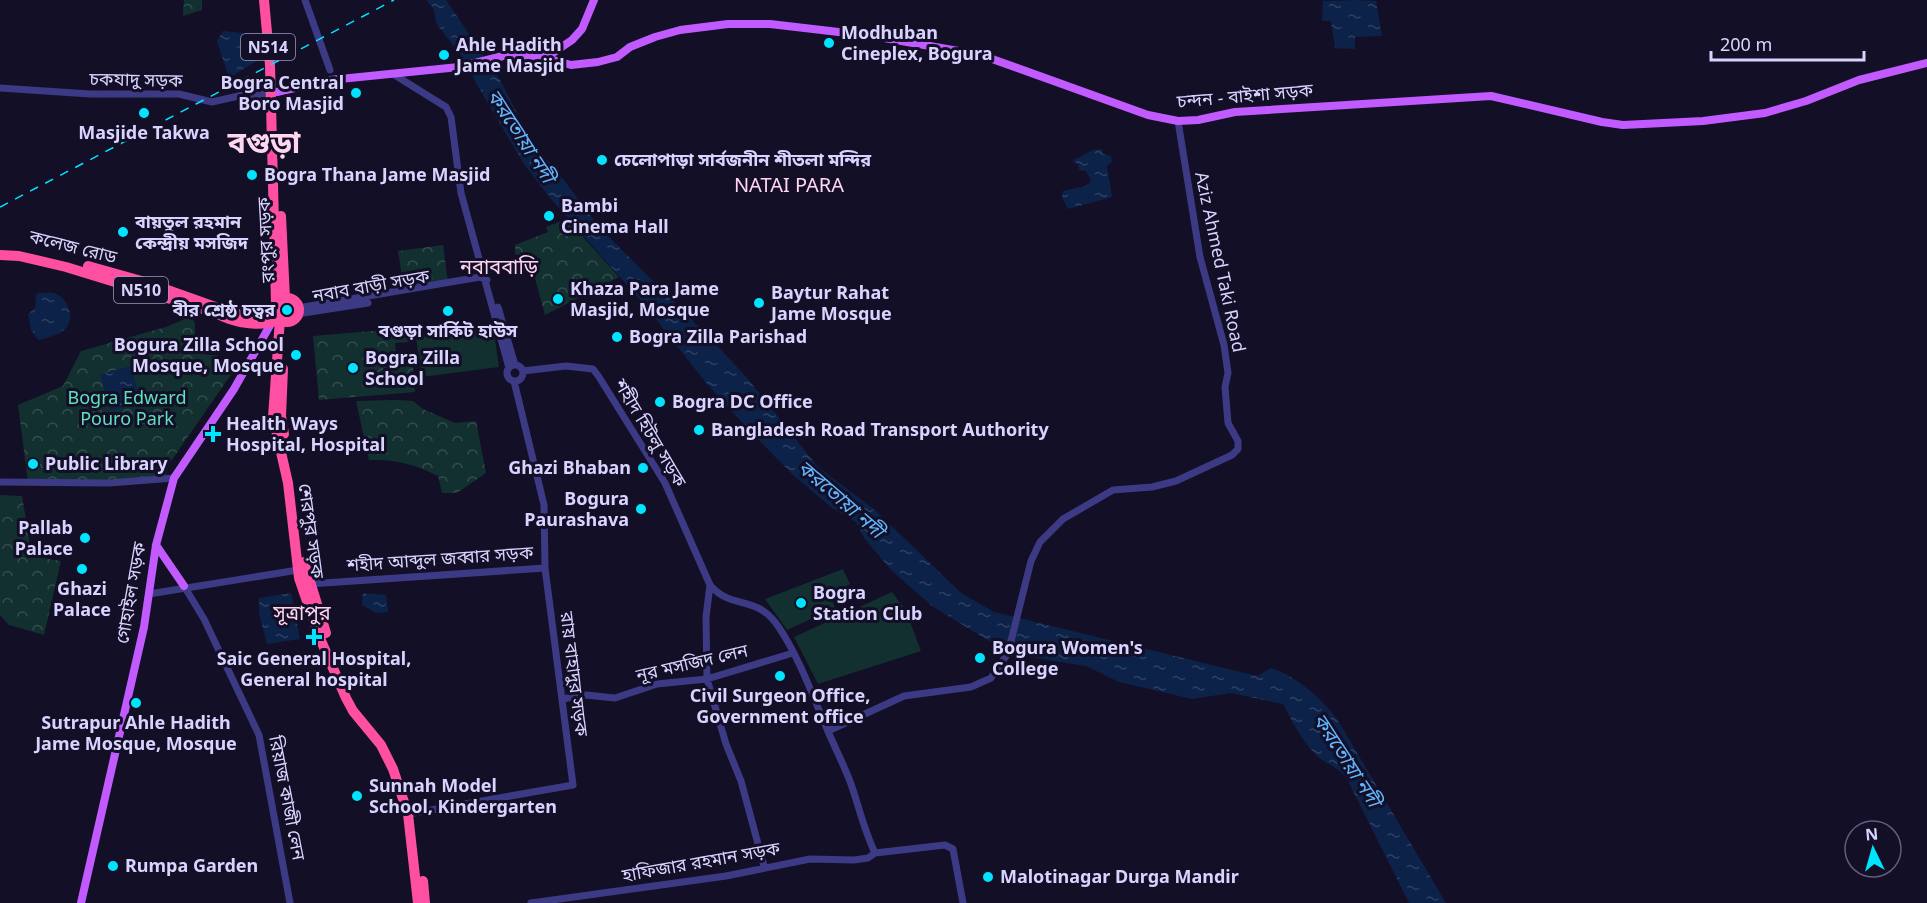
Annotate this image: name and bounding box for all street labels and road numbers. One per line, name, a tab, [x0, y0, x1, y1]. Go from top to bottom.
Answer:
road number: N514	[241, 34, 295, 60]
street label: চকযাদু সড়ক	[88, 66, 183, 92]
street label: চন্দন - বাইশা সড়ক	[1175, 77, 1314, 113]
street label: Aziz Ahmed Taki Road	[1190, 169, 1252, 354]
street label: রংপুর সড়ক	[251, 196, 279, 284]
street label: কলেজ রোড	[26, 223, 120, 269]
street label: নবাব বাড়ী সড়ক	[310, 263, 432, 307]
road number: N510	[114, 277, 168, 303]
street label: শহীদ হিটলু সড়ক	[609, 373, 693, 491]
street label: শেরপুর সড়ক	[293, 482, 331, 580]
street label: শহীদ আব্দুল জব্বার সড়ক	[345, 539, 534, 577]
street label: গোহাইল সড়ক	[109, 540, 151, 645]
street label: রায় বাহাদুর সড়ক	[555, 609, 595, 738]
street label: নূর মসজিদ লেন	[633, 637, 751, 687]
street label: রিয়াজ কাজী লেন	[264, 732, 312, 863]
street label: হাফিজার রহমান সড়ক	[619, 835, 782, 887]

